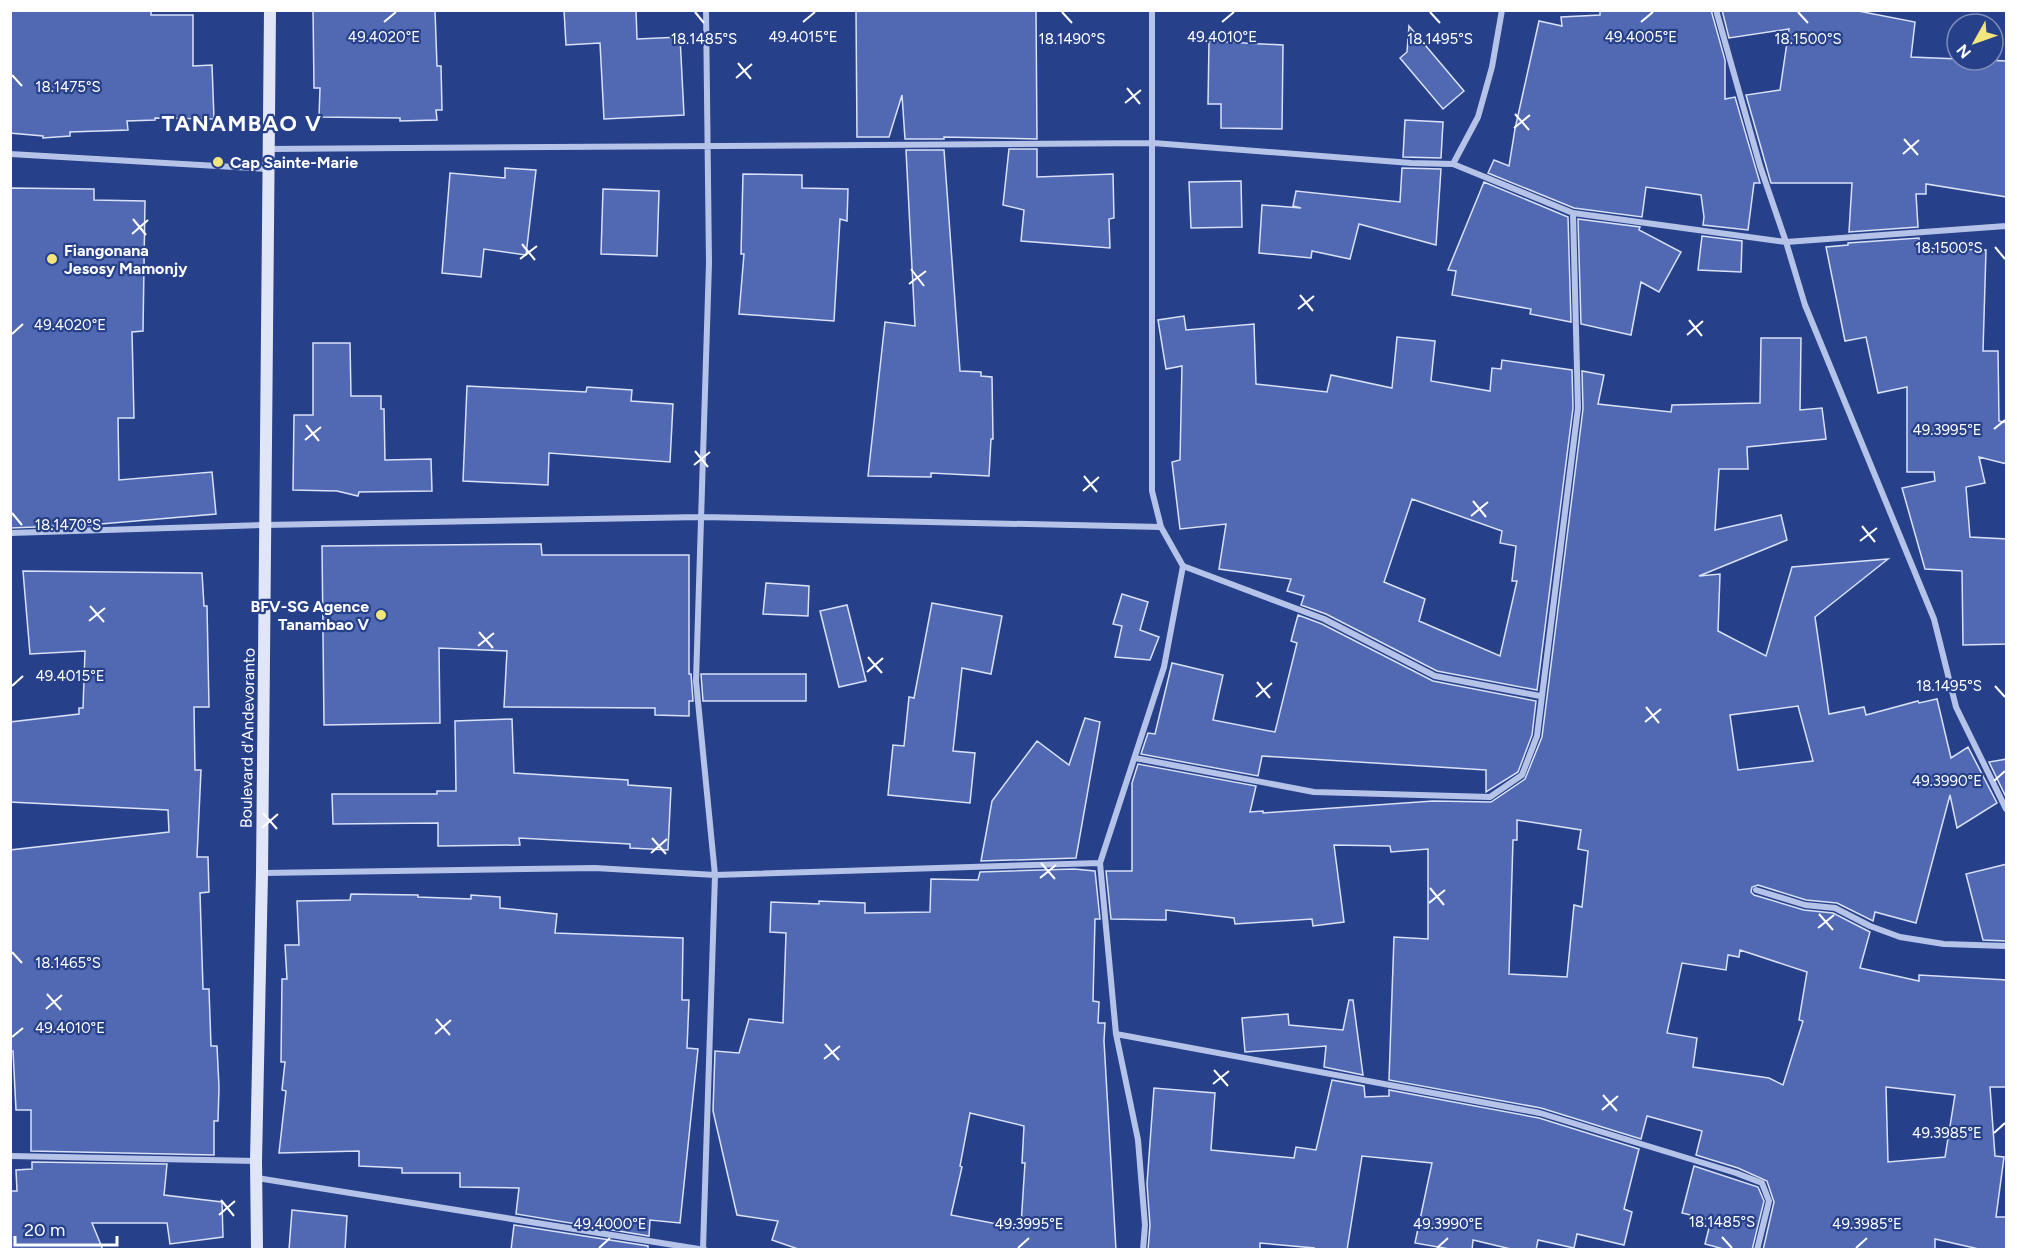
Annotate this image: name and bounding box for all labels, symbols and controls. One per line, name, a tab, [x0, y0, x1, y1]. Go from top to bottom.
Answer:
north arrow	[1945, 12, 2005, 72]
text: 49.4020°E	[348, 28, 420, 46]
text: 49.4015°E	[768, 28, 838, 46]
text: 49.4010°E	[1187, 28, 1257, 46]
text: 49.4005°E	[1605, 28, 1677, 46]
text: 18.1485°S	[671, 30, 737, 48]
text: 18.1490°S	[1039, 30, 1105, 48]
text: 18.1495°S	[1407, 30, 1473, 48]
text: 18.1500°S	[1774, 30, 1842, 48]
text: N	[1953, 40, 1975, 62]
text: 18.1475°S	[35, 78, 101, 96]
district label: TANAMBAO V	[162, 110, 322, 137]
place label: Cap Sainte-Marie	[230, 153, 358, 172]
marker: Cap Sainte-Marie	[211, 155, 225, 169]
text: 18.1500°S	[1915, 239, 1983, 257]
place label: Fiangonana Jesosy Mamonjy	[64, 241, 188, 278]
marker: Fiangonana Jesosy Mamonjy	[45, 252, 59, 266]
text: 49.4020°E	[34, 316, 106, 334]
text: 49.3995°E	[1912, 421, 1982, 439]
text: 18.1470°S	[35, 516, 101, 534]
place label: BFV-SG Agence Tanambao V	[250, 597, 369, 634]
marker: BFV-SG Agence Tanambao V	[374, 608, 388, 622]
street label: Boulevard d'Andevoranto	[236, 648, 259, 828]
text: 49.4015°E	[35, 667, 105, 685]
text: 18.1495°S	[1916, 677, 1982, 695]
text: 49.3990°E	[1912, 772, 1982, 790]
text: 18.1465°S	[35, 954, 101, 972]
text: 49.4010°E	[35, 1019, 105, 1037]
text: 49.3985°E	[1912, 1124, 1982, 1142]
scale bar	[15, 1209, 117, 1247]
text: 18.1485°S	[1689, 1213, 1755, 1231]
text: 49.4000°E	[573, 1215, 647, 1233]
text: 49.3995°E	[994, 1215, 1064, 1233]
text: 49.3990°E	[1413, 1215, 1483, 1233]
text: 49.3985°E	[1832, 1215, 1902, 1233]
text: 20 m	[24, 1219, 65, 1241]

